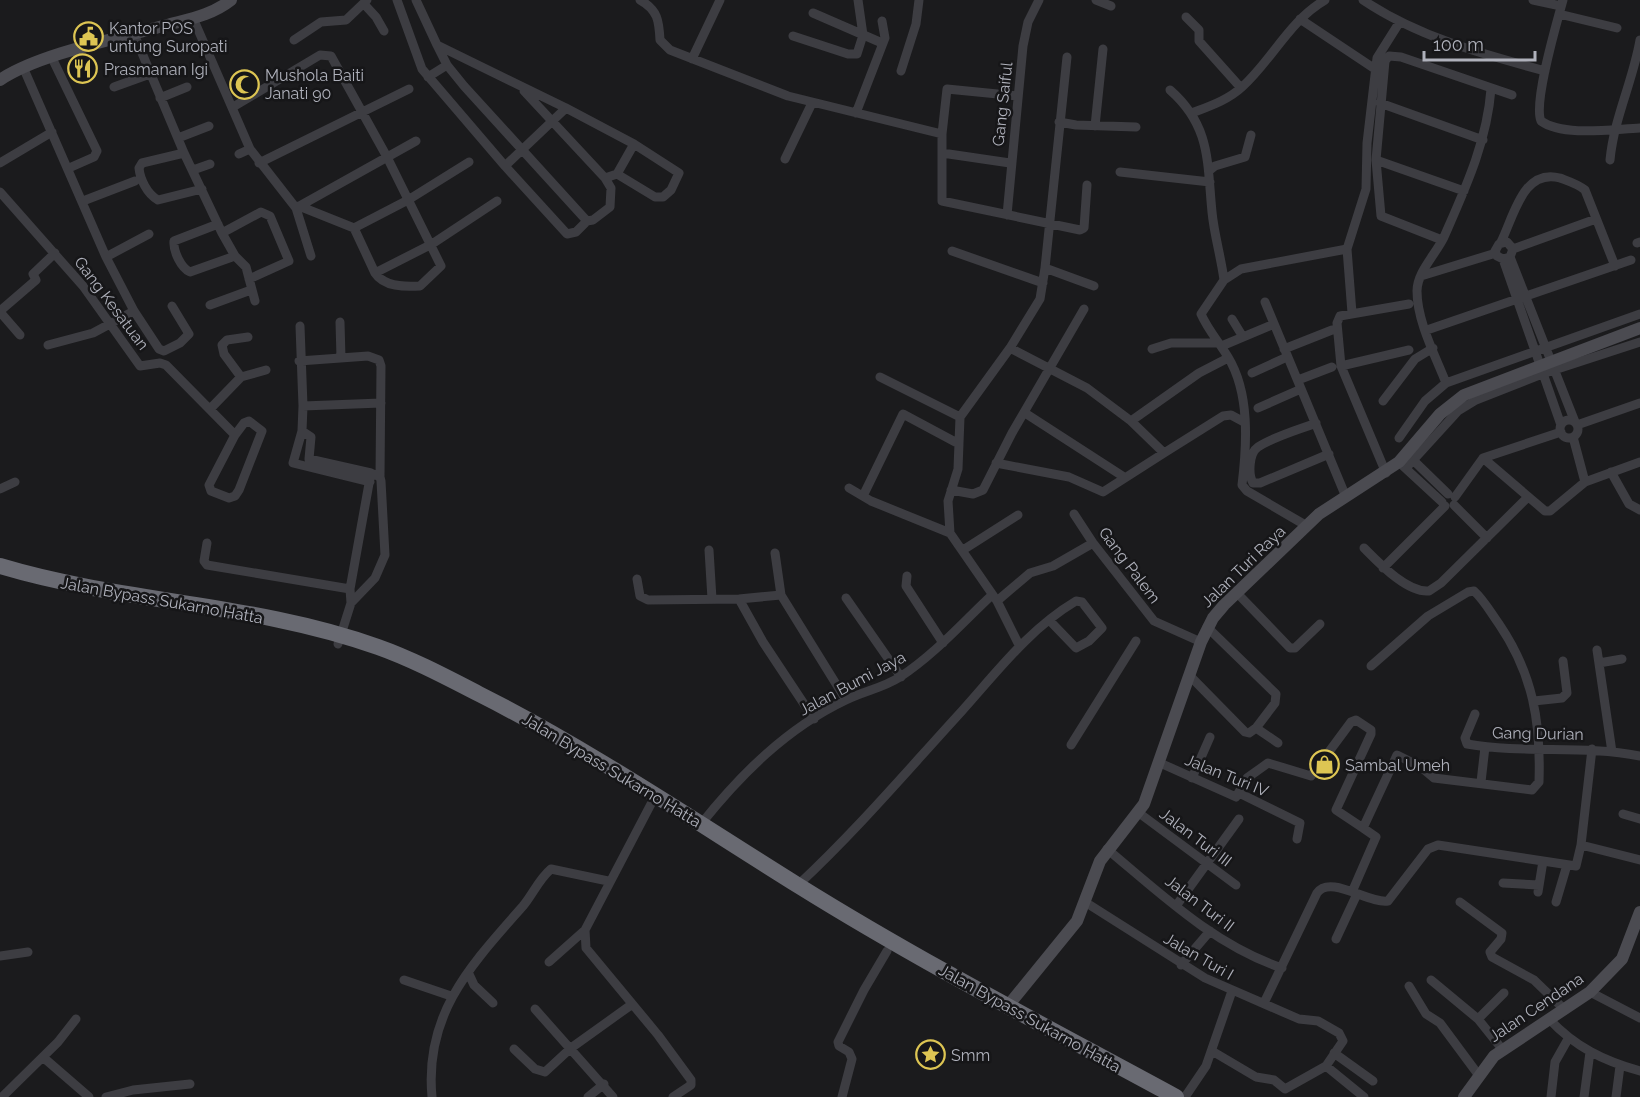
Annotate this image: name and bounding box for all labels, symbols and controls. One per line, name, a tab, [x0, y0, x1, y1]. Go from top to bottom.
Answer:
place label: Kantor POS untung Suropati	[109, 19, 227, 56]
public building icon: Kantor POS untung Suropati	[72, 21, 104, 53]
scale bar	[1424, 24, 1535, 62]
text: 100 m	[1433, 34, 1484, 55]
restaurant icon: Prasmanan Igi	[67, 53, 99, 85]
place label: Prasmanan Igi	[104, 60, 208, 79]
street label: Gang Saiful	[989, 60, 1016, 147]
place label: Mushola Baiti Janati 90	[265, 66, 364, 103]
mosque icon: Mushola Baiti Janati 90	[228, 68, 260, 100]
street label: Gang Kesatuan	[70, 253, 153, 354]
street label: Jalan Turi Raya	[1197, 522, 1289, 611]
street label: Gang Palem	[1095, 523, 1164, 607]
street label: Jalan Bypass Sukarno Hatta	[59, 573, 264, 628]
street label: Jalan Bumi Jaya	[796, 647, 909, 720]
street label: Jalan Bypass Sukarno Hatta	[519, 710, 704, 831]
street label: Gang Durian	[1492, 723, 1584, 744]
shop icon: Sambal Umeh	[1308, 749, 1340, 781]
street label: Jalan Turi IV	[1182, 750, 1271, 801]
place label: Sambal Umeh	[1345, 756, 1450, 775]
street label: Jalan Turi III	[1156, 804, 1235, 871]
street label: Jalan Turi II	[1161, 871, 1238, 935]
street label: Jalan Turi I	[1160, 929, 1237, 984]
street label: Jalan Bypass Sukarno Hatta	[936, 960, 1124, 1076]
street label: Jalan Cendana	[1486, 969, 1587, 1046]
place icon: Smm	[914, 1039, 946, 1071]
place label: Smm	[951, 1046, 990, 1065]

